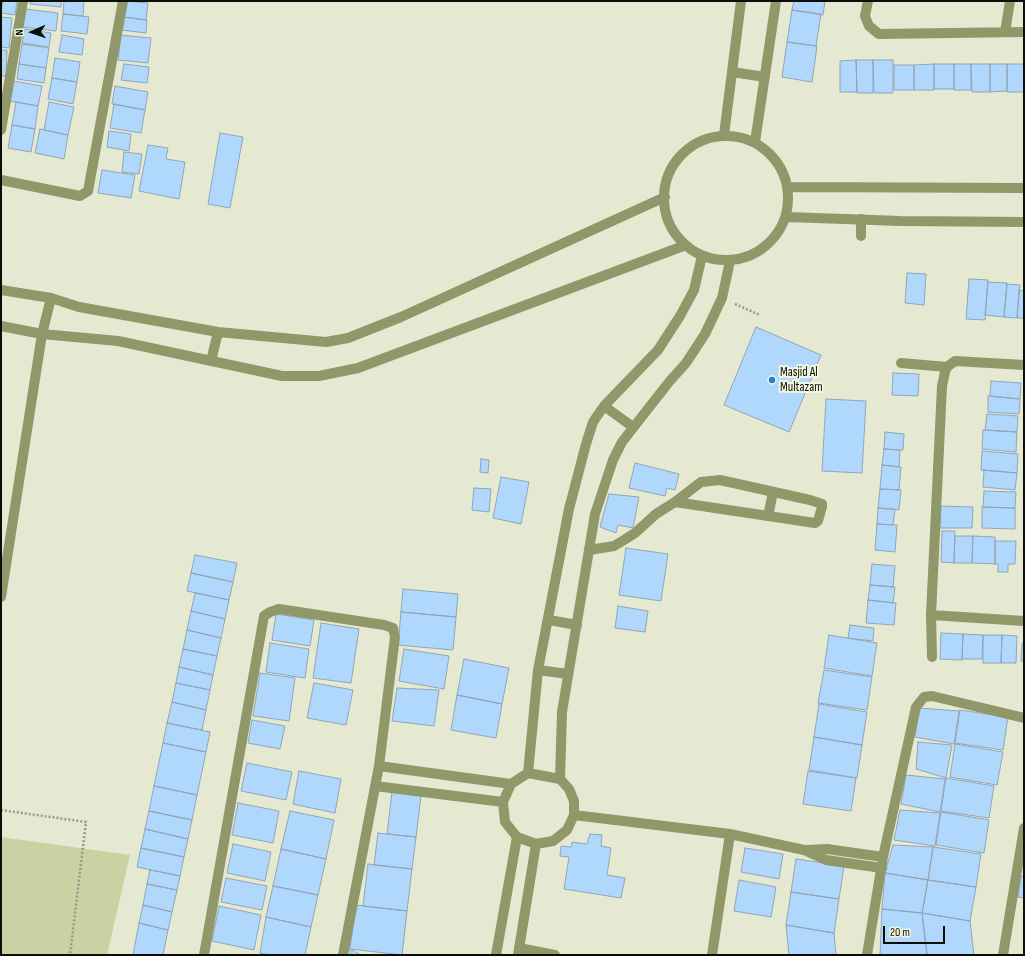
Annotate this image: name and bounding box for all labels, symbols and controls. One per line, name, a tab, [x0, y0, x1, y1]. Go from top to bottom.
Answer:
north arrow	[12, 12, 52, 52]
text: N	[13, 29, 26, 36]
place label: Masjid Al Multazam	[780, 365, 822, 396]
marker: Masjid Al Multazam	[767, 375, 777, 385]
scale bar	[885, 918, 947, 944]
text: 20 m	[890, 925, 910, 940]

